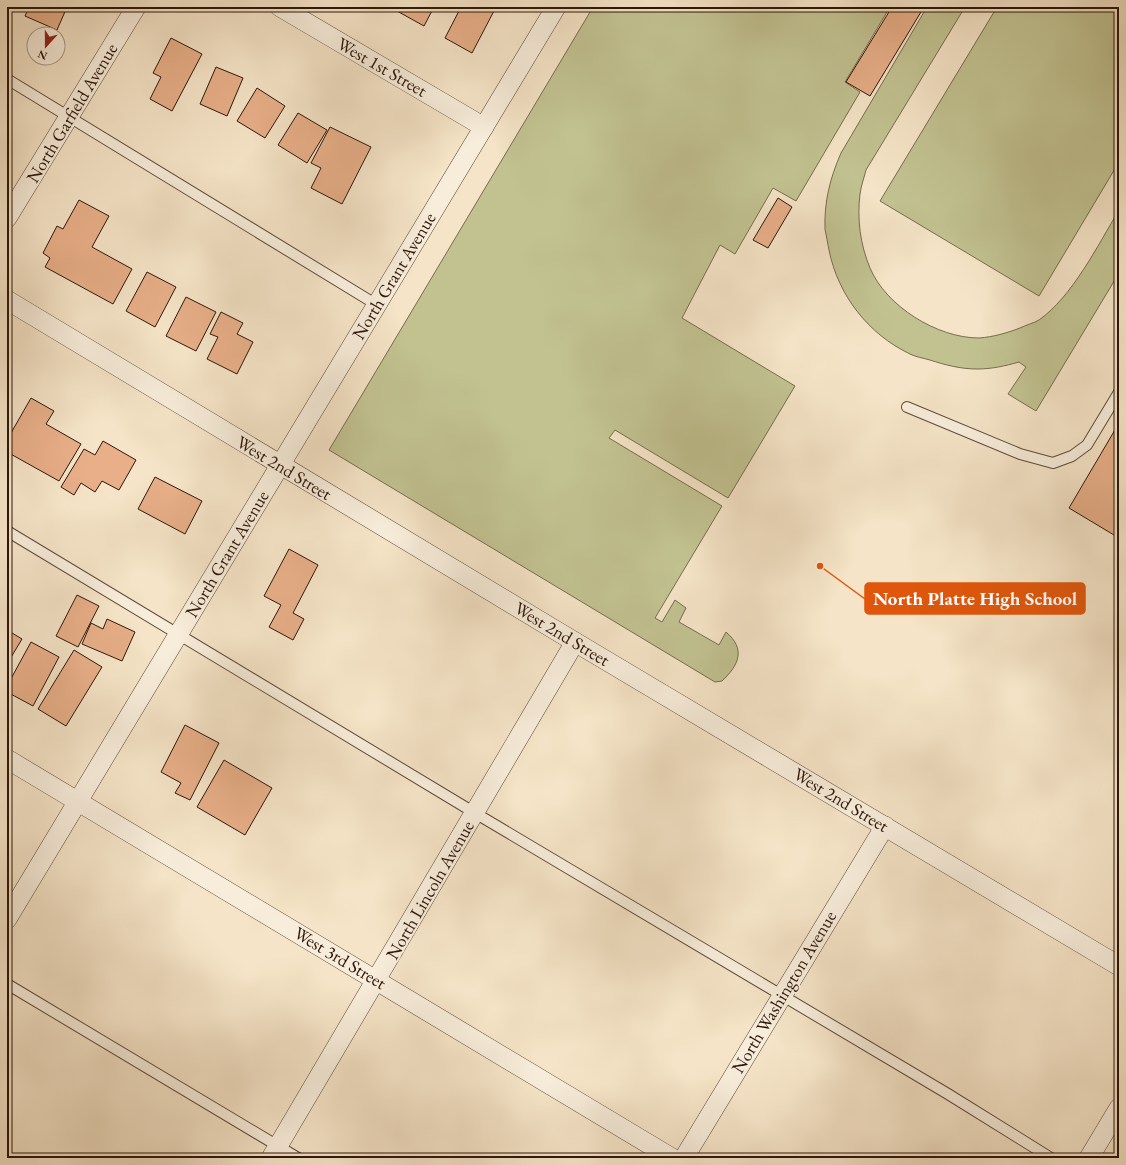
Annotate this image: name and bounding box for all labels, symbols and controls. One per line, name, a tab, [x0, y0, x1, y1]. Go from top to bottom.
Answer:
north arrow	[26, 26, 66, 66]
street label: West 1st Street	[333, 32, 432, 102]
street label: North Garfield Avenue	[22, 39, 122, 187]
street label: North Grant Avenue	[347, 208, 441, 344]
street label: West 2nd Street	[232, 430, 336, 505]
street label: North Grant Avenue	[180, 486, 274, 622]
callout: North Platte High School	[865, 583, 1085, 614]
text: North Platte High School	[873, 586, 1078, 611]
street label: West 2nd Street	[510, 596, 614, 671]
street label: West 2nd Street	[789, 762, 893, 837]
street label: North Lincoln Avenue	[380, 816, 479, 963]
street label: North Washington Avenue	[726, 906, 841, 1077]
street label: West 3rd Street	[290, 921, 391, 994]

